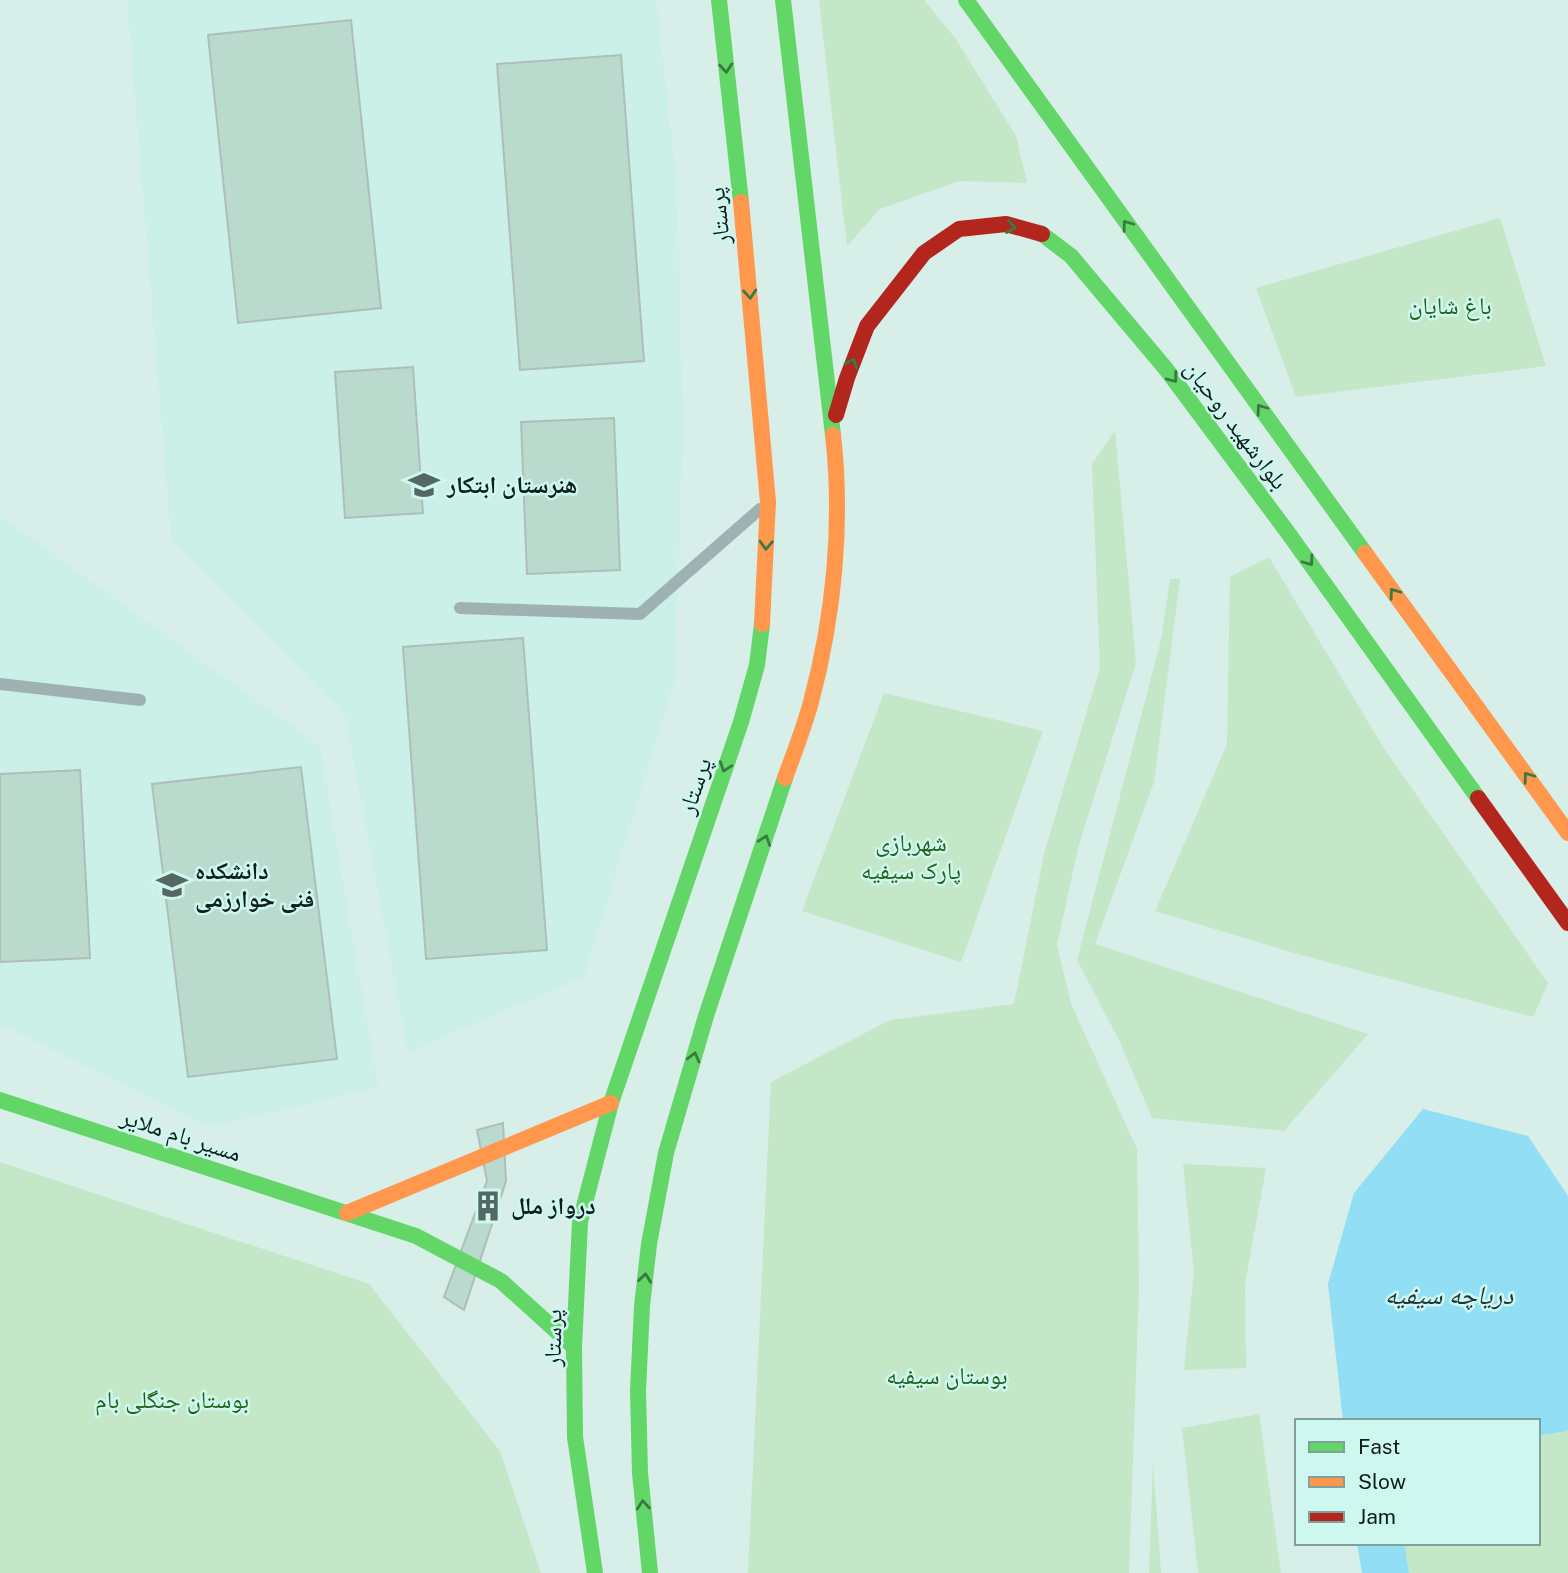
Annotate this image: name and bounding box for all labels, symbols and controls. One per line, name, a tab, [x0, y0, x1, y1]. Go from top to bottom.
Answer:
one-way arrow	[718, 63, 733, 74]
street label: پرستار	[701, 186, 736, 247]
one-way arrow	[1005, 219, 1017, 234]
one-way arrow	[1123, 220, 1135, 233]
one-way arrow	[742, 289, 757, 300]
park label: باغ شایان	[1408, 291, 1492, 321]
street label: بلوارشهید روحیان	[1178, 354, 1294, 495]
one-way arrow	[844, 358, 858, 370]
one-way arrow	[1164, 371, 1177, 383]
one-way arrow	[1256, 404, 1269, 417]
school or university icon: هنرستان ابتکار	[407, 468, 441, 502]
place label: هنرستان ابتکار	[446, 470, 577, 499]
one-way arrow	[759, 540, 774, 551]
one-way arrow	[1301, 553, 1313, 566]
one-way arrow	[1390, 588, 1403, 601]
street label: پرستار	[671, 754, 718, 819]
one-way arrow	[719, 761, 733, 773]
one-way arrow	[1524, 772, 1536, 785]
park label: شهربازی پارک سیفیه	[861, 828, 961, 885]
one-way arrow	[757, 835, 771, 847]
place label: دانشکده فنی خوارزمی	[195, 856, 314, 913]
school or university icon: دانشکده فنی خوارزمی	[155, 868, 189, 902]
one-way arrow	[686, 1051, 701, 1063]
street label: مسیر بام ملایر	[116, 1101, 245, 1169]
building icon: درواز ملل	[471, 1189, 505, 1223]
place label: درواز ملل	[511, 1191, 596, 1220]
one-way arrow	[638, 1272, 653, 1284]
water label: دریاچه سیفیه	[1385, 1279, 1514, 1311]
street label: پرستار	[537, 1309, 568, 1368]
park label: بوستان سیفیه	[886, 1361, 1008, 1390]
park label: بوستان جنگلی بام	[95, 1385, 249, 1416]
legend	[1295, 1419, 1540, 1545]
text: Fast	[1358, 1434, 1400, 1459]
text: Slow	[1358, 1469, 1406, 1494]
one-way arrow	[636, 1499, 651, 1510]
text: Jam	[1358, 1504, 1396, 1529]

